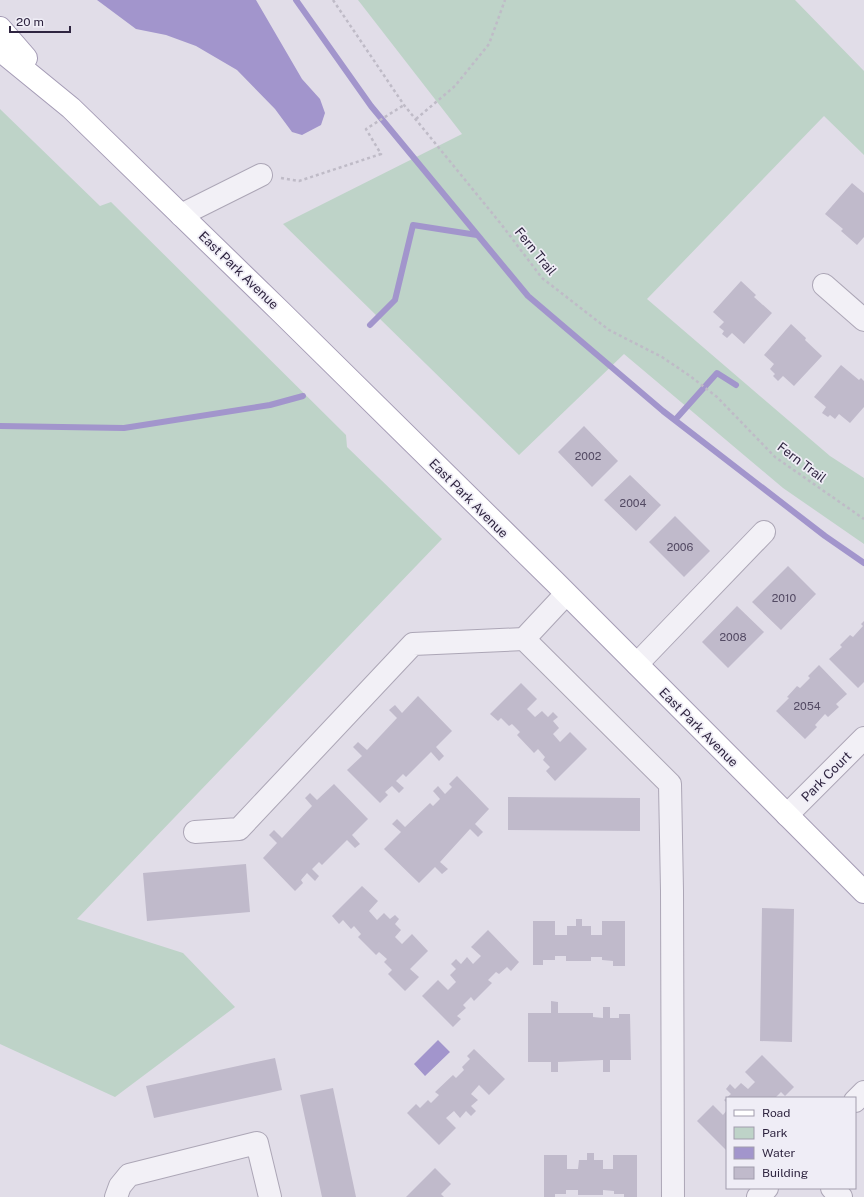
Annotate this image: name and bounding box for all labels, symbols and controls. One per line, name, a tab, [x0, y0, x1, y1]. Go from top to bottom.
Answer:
scale bar	[10, 8, 70, 34]
text: 20 m	[16, 15, 44, 29]
street label: Fern Trail	[512, 224, 559, 278]
street label: East Park Avenue	[196, 228, 282, 312]
street label: Fern Trail	[774, 439, 829, 486]
house number: 2002	[575, 450, 602, 462]
street label: East Park Avenue	[426, 456, 511, 541]
house number: 2004	[620, 497, 647, 509]
house number: 2006	[667, 541, 694, 553]
house number: 2010	[772, 592, 797, 604]
house number: 2008	[720, 631, 747, 643]
street label: East Park Avenue	[656, 685, 741, 770]
house number: 2054	[793, 700, 821, 712]
street label: Park Court	[798, 748, 855, 805]
legend	[726, 1097, 856, 1189]
text: Road	[762, 1106, 790, 1120]
text: Park	[762, 1126, 788, 1140]
text: Water	[762, 1146, 796, 1160]
text: Building	[762, 1166, 808, 1180]

